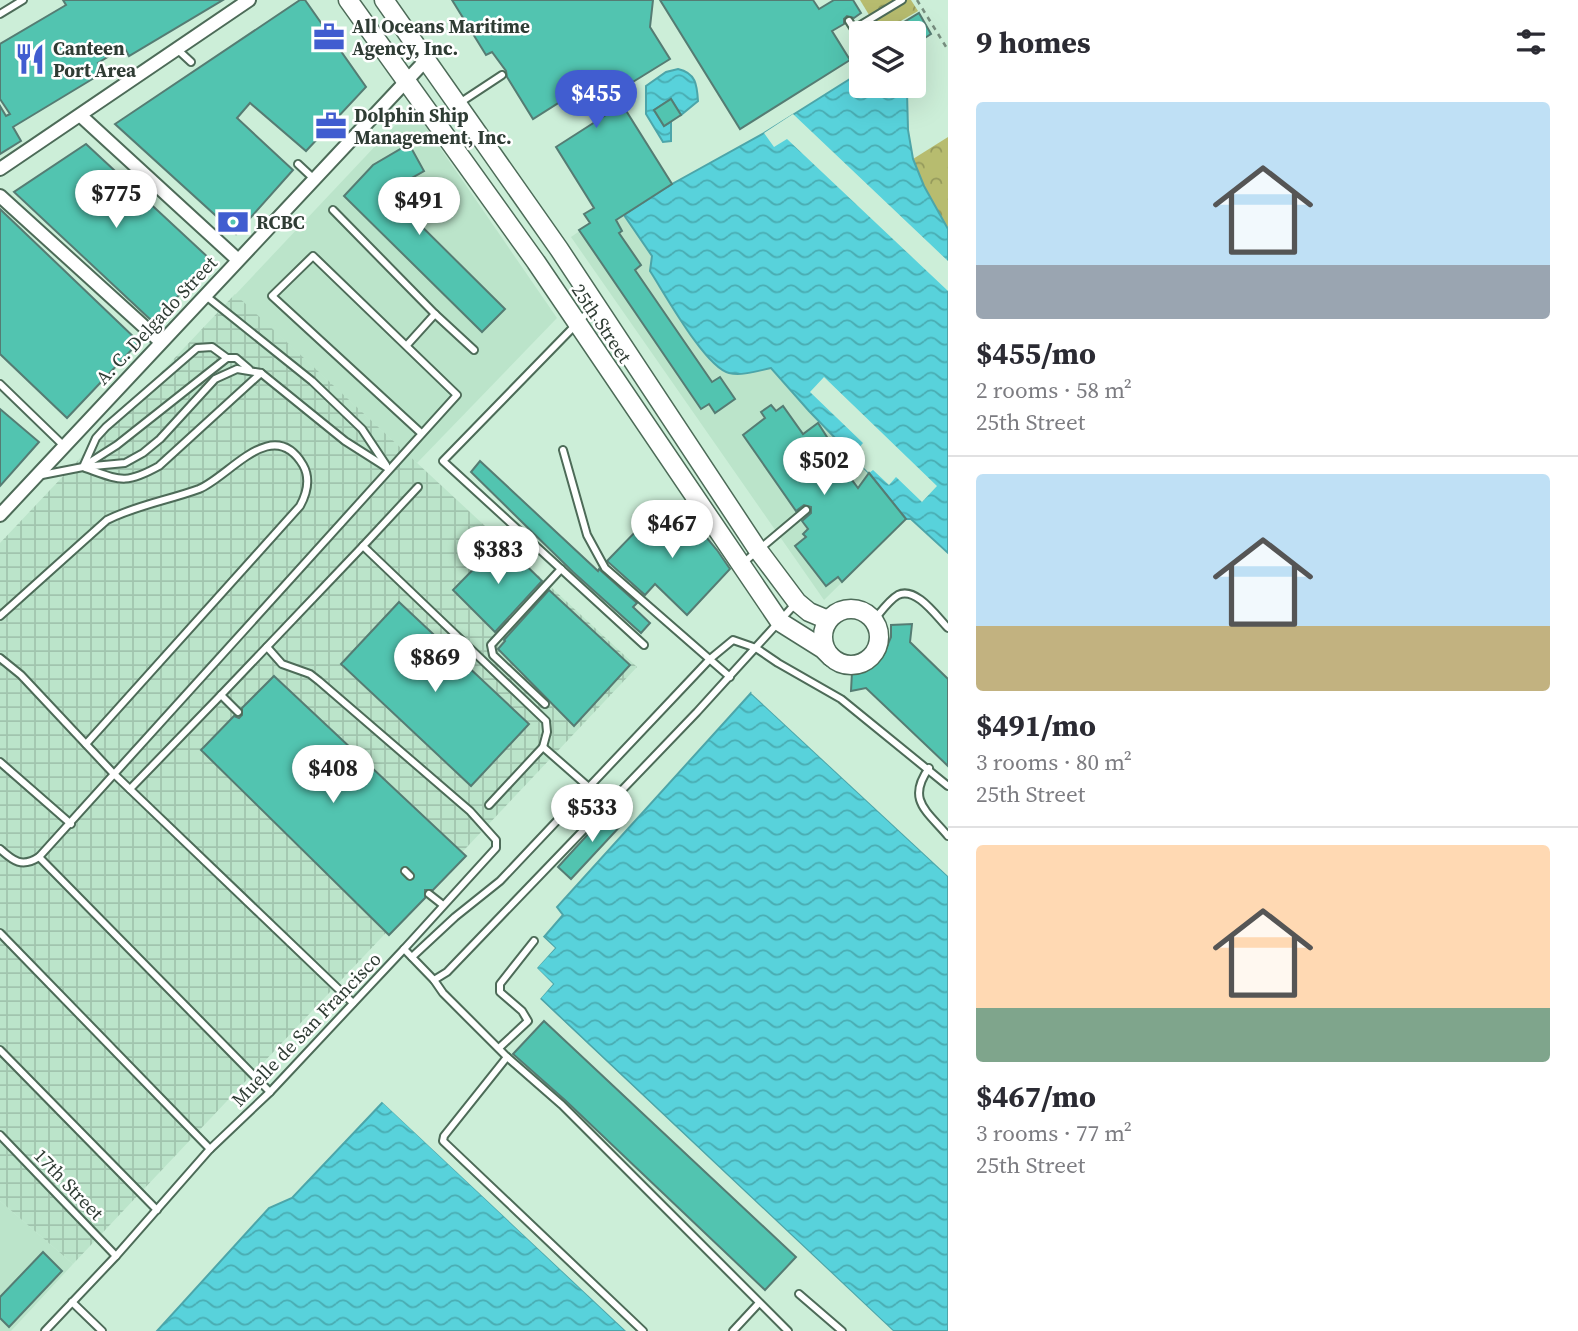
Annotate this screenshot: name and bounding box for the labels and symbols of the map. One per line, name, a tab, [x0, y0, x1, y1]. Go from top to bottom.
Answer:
place label: All Oceans Maritime Agency, Inc.	[352, 13, 530, 61]
office icon: All Oceans Maritime Agency, Inc.	[312, 20, 346, 54]
place label: Canteen Port Area	[53, 35, 137, 83]
restaurant icon: Canteen Port Area	[13, 42, 47, 76]
pin: $455	[555, 71, 637, 130]
place label: Dolphin Ship Management, Inc.	[354, 102, 512, 150]
office icon: Dolphin Ship Management, Inc.	[314, 109, 348, 143]
pin: $775	[75, 170, 157, 230]
pin: $491	[378, 177, 460, 237]
bank icon: RCBC	[216, 205, 250, 239]
place label: RCBC	[256, 209, 305, 235]
street label: A. C. Delgado Street	[89, 249, 223, 390]
street label: 25th Street	[566, 278, 638, 368]
pin: $502	[783, 438, 865, 497]
pin: $467	[631, 500, 713, 560]
pin: $383	[457, 526, 539, 586]
pin: $869	[394, 634, 476, 694]
pin: $408	[292, 746, 374, 805]
pin: $533	[551, 784, 633, 844]
street label: Muelle de San Francisco	[225, 946, 387, 1112]
street label: 17th Street	[28, 1143, 110, 1226]

